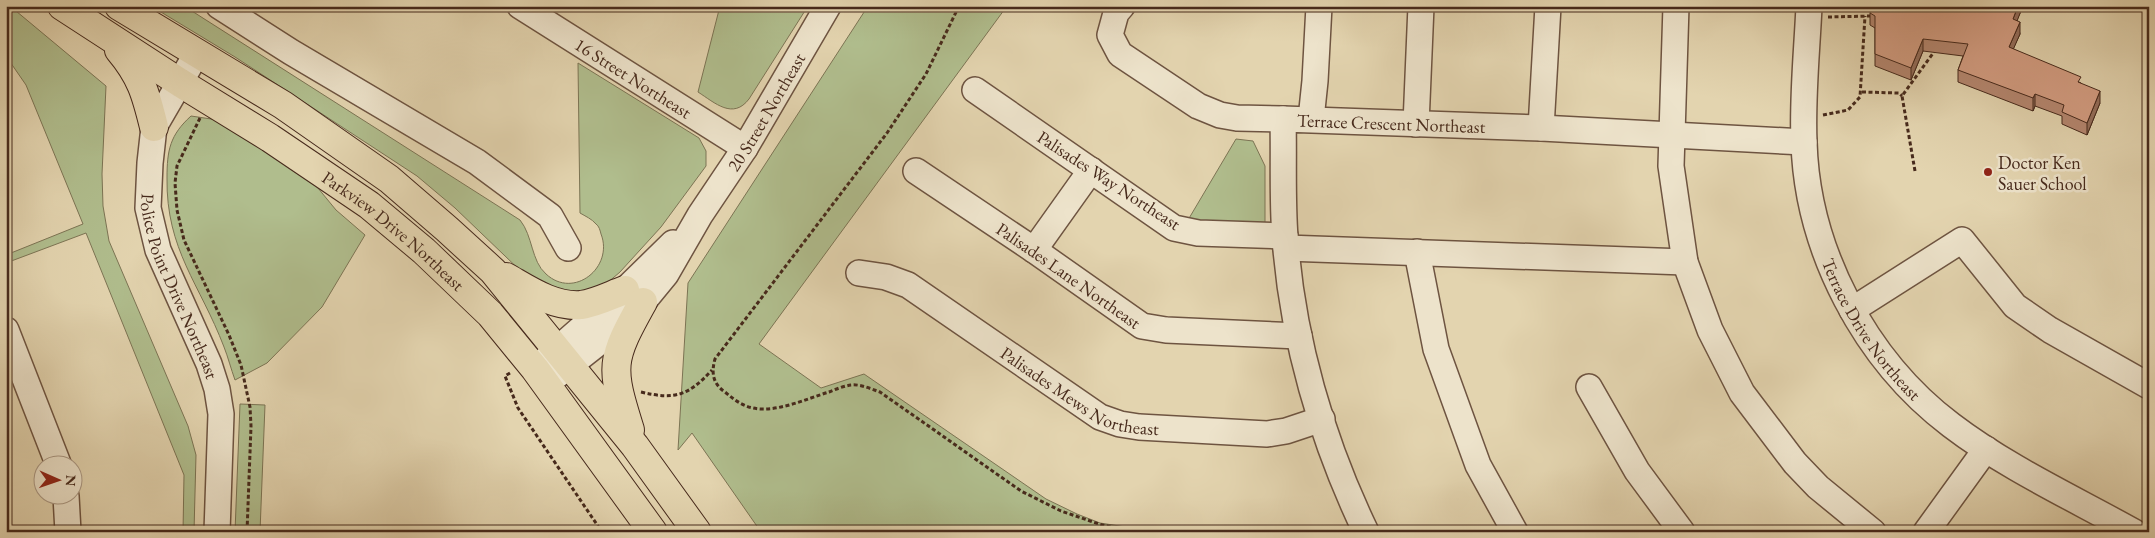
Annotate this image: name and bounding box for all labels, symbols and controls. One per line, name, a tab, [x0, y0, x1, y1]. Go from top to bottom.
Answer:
street label: 16 Street Northeast	[571, 32, 696, 123]
street label: 20 Street Northeast	[721, 48, 810, 175]
street label: Terrace Crescent Northeast	[1297, 108, 1486, 138]
street label: Palisades Way Northeast	[1033, 125, 1185, 235]
place label: Doctor Ken Sauer School	[1998, 151, 2087, 195]
street label: Parkview Drive Northeast	[318, 165, 470, 296]
marker: Doctor Ken Sauer School	[1982, 166, 1994, 178]
street label: Police Point Drive Northeast	[136, 193, 225, 382]
street label: Palisades Lane Northeast	[992, 217, 1146, 334]
street label: Terrace Drive Northeast	[1817, 255, 1927, 405]
street label: Palisades Mews Northeast	[996, 341, 1160, 440]
north arrow	[32, 456, 82, 506]
text: N	[62, 474, 80, 487]

